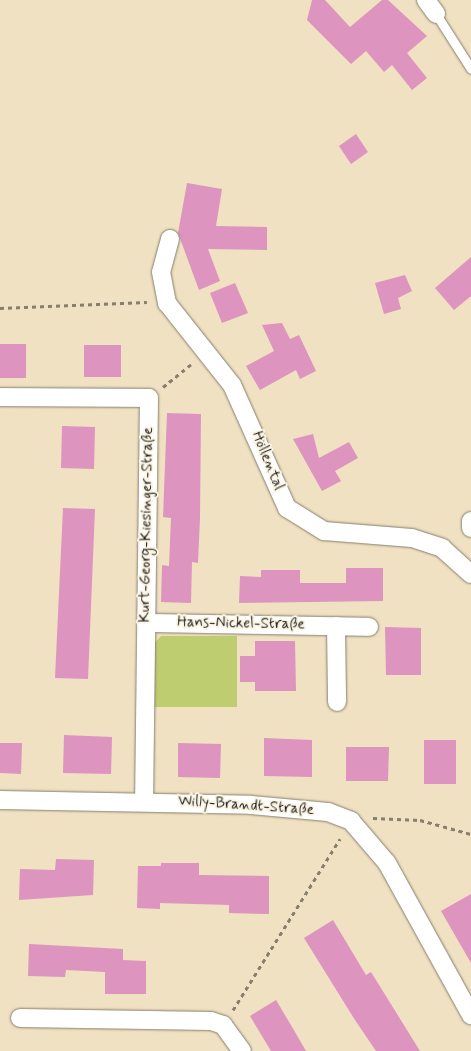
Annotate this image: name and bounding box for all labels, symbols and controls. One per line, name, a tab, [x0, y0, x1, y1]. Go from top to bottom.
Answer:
street label: Kurt-Georg-Kiesinger-Straße	[136, 427, 158, 623]
street label: Höllental	[247, 429, 287, 493]
street label: Hans-Nickel-Straße	[177, 614, 305, 634]
street label: Willy-Brandt-Straße	[177, 792, 315, 820]

